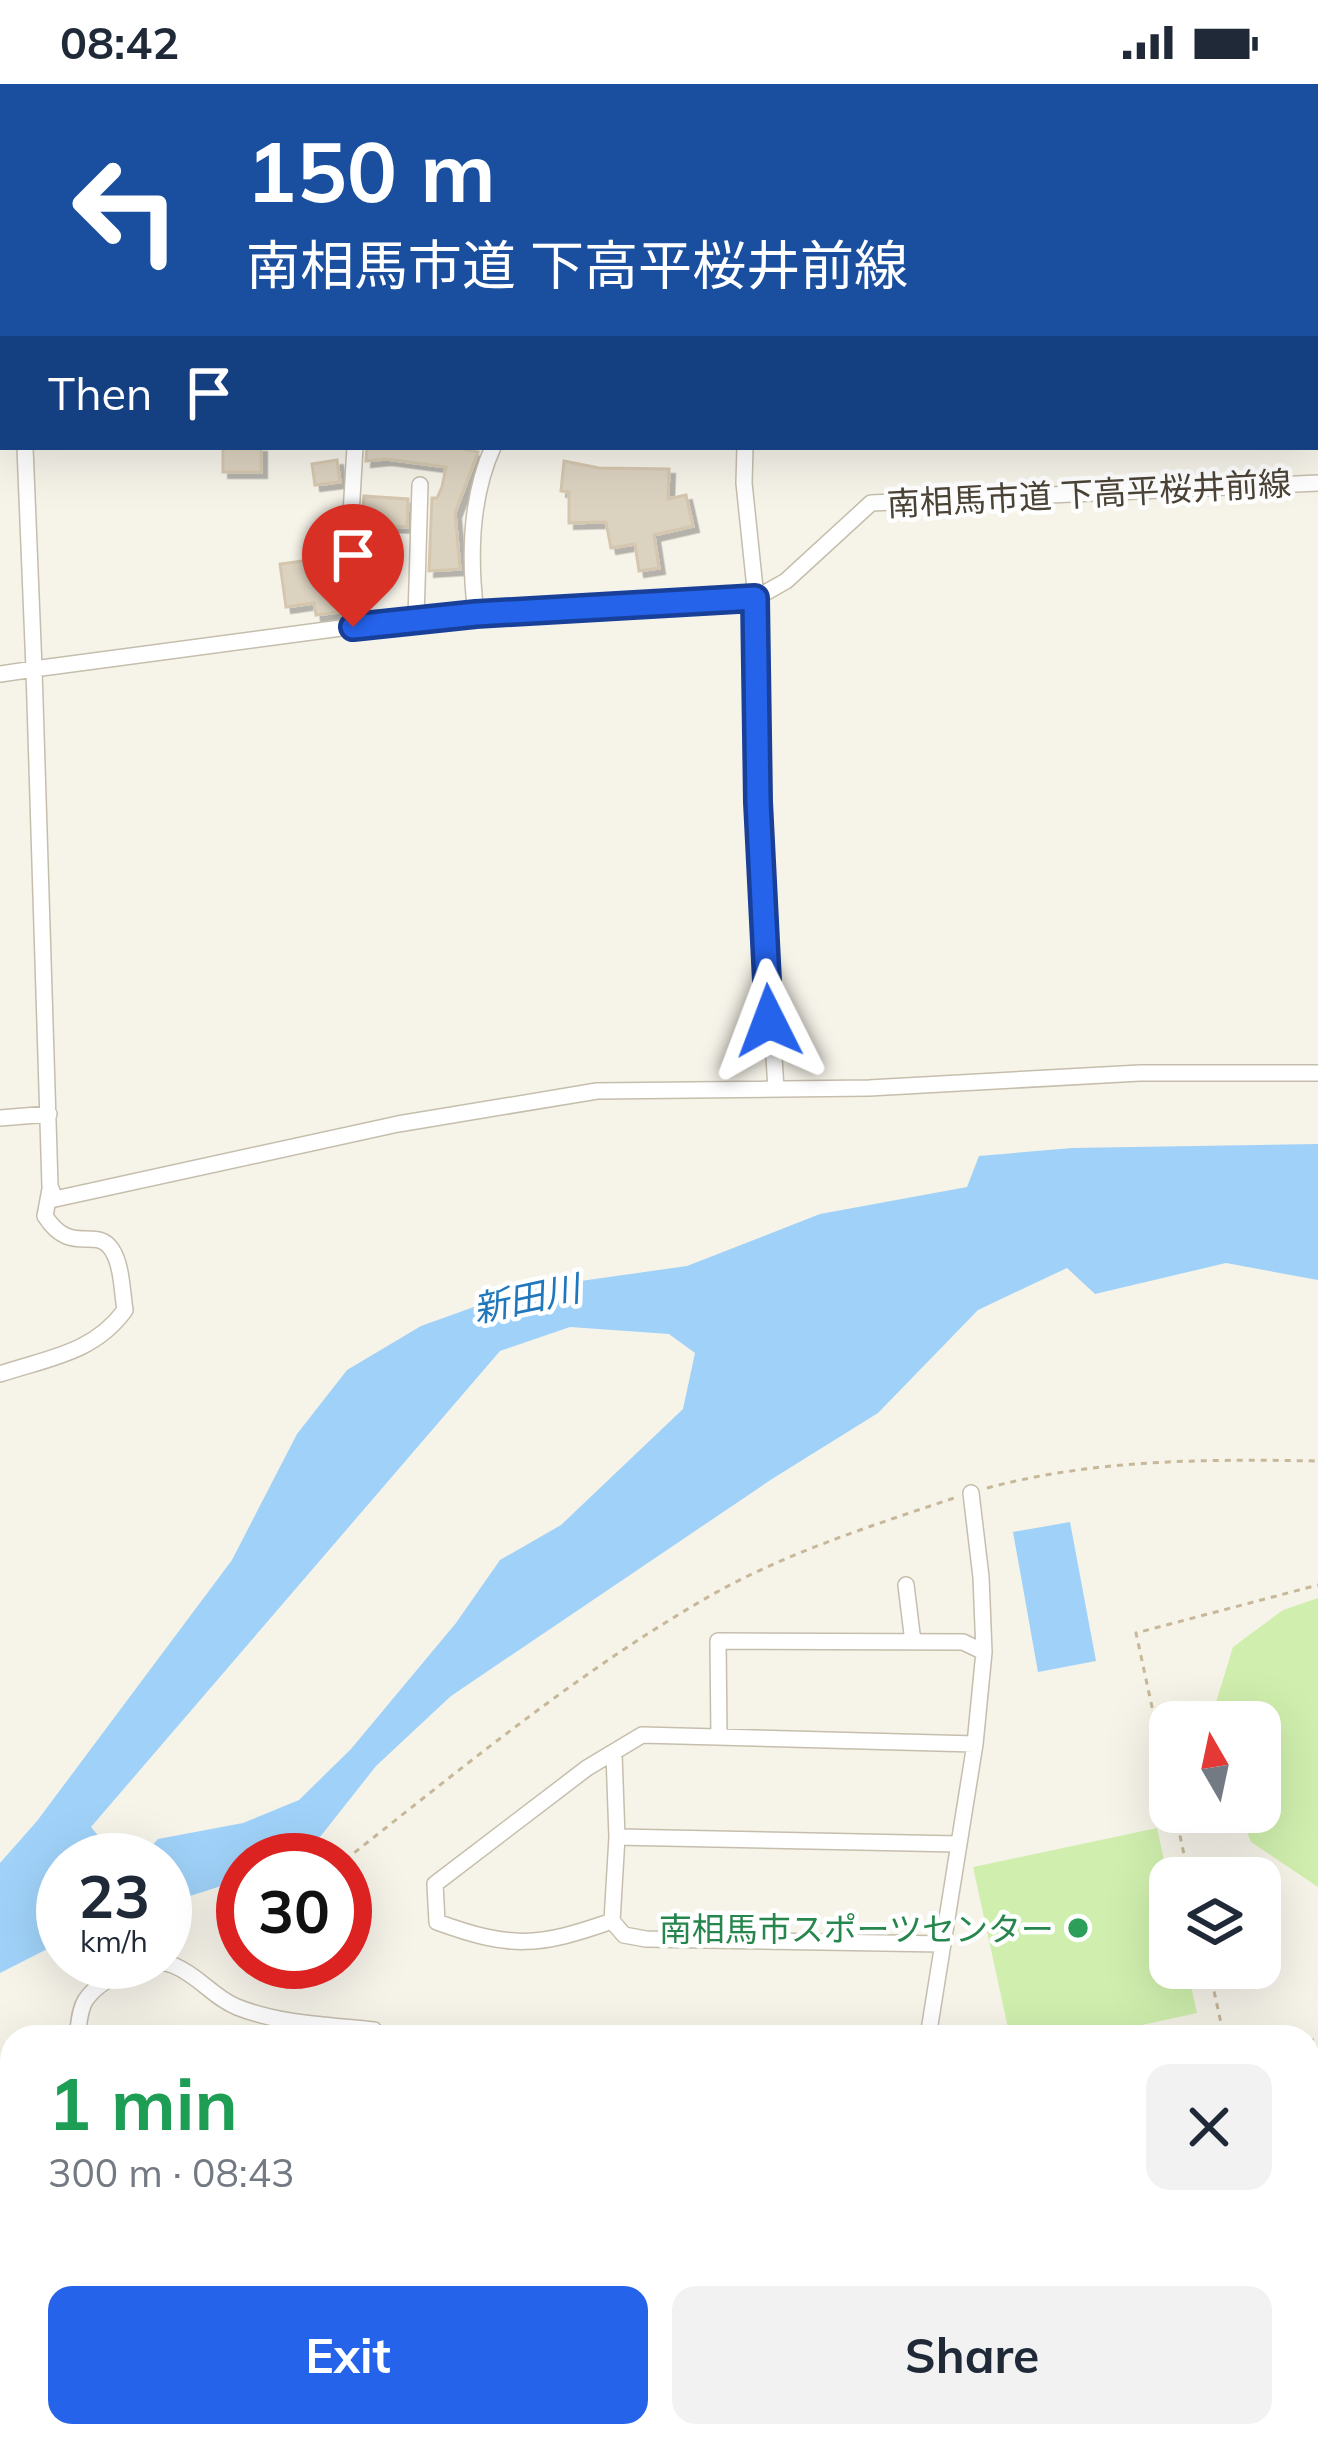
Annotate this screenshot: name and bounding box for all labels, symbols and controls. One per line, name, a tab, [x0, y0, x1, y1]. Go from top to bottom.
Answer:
text: 08:42	[60, 14, 179, 70]
text: 150 m	[246, 118, 496, 223]
icon: left	[48, 132, 204, 288]
text: 南相馬市道 下高平桜井前線	[246, 231, 908, 299]
icon: arrive	[176, 360, 242, 426]
text: Then	[48, 365, 152, 421]
street label: 南相馬市道 下高平桜井前線	[886, 462, 1292, 524]
pin	[302, 504, 404, 627]
icon: arrive	[320, 522, 386, 588]
position arrow	[706, 958, 832, 1084]
water label: 新田川	[468, 1264, 587, 1331]
north arrow	[1149, 1701, 1281, 1833]
map controls	[1149, 1701, 1281, 1989]
speed limit sign: 30	[216, 1833, 372, 1989]
button: layers	[1149, 1857, 1281, 1989]
text: 23	[78, 1858, 150, 1933]
place label: 南相馬市スポーツセンター	[659, 1908, 1054, 1949]
marker: 南相馬市スポーツセンター	[1065, 1915, 1091, 1941]
text: km/h	[80, 1922, 148, 1960]
text: 1 min	[48, 2058, 238, 2148]
button: close	[1146, 2064, 1272, 2190]
text: 300 m · 08:43	[48, 2148, 294, 2197]
button: Exit	[48, 2286, 648, 2424]
button: Share	[672, 2286, 1272, 2424]

